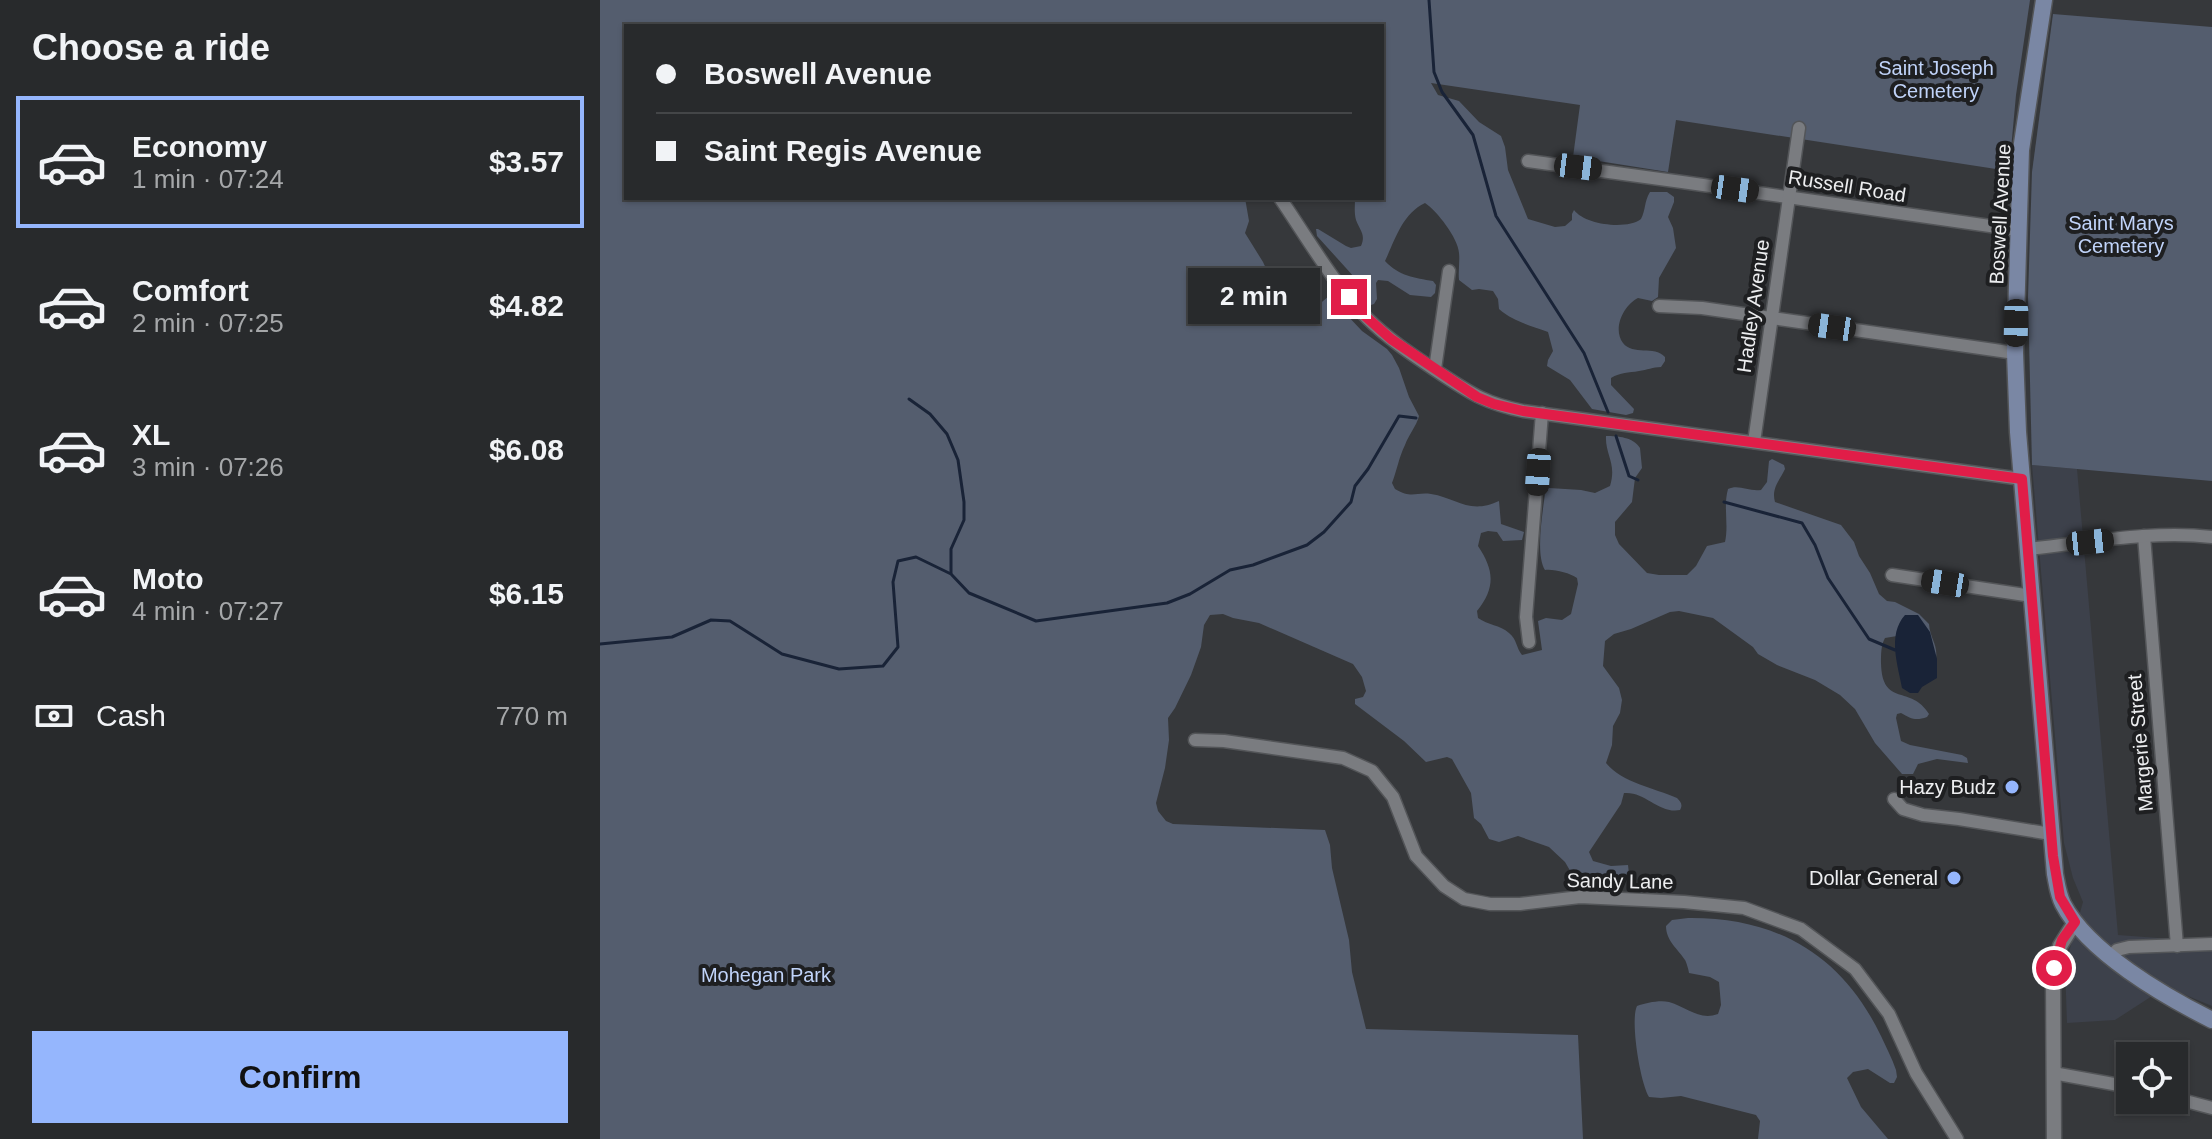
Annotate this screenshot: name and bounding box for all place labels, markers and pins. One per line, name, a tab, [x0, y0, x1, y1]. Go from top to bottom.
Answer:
place label: Hazy Budz	[1899, 776, 1996, 798]
marker: Hazy Budz	[2003, 778, 2021, 796]
place label: Dollar General	[1809, 867, 1938, 889]
marker: Dollar General	[1945, 869, 1963, 887]

